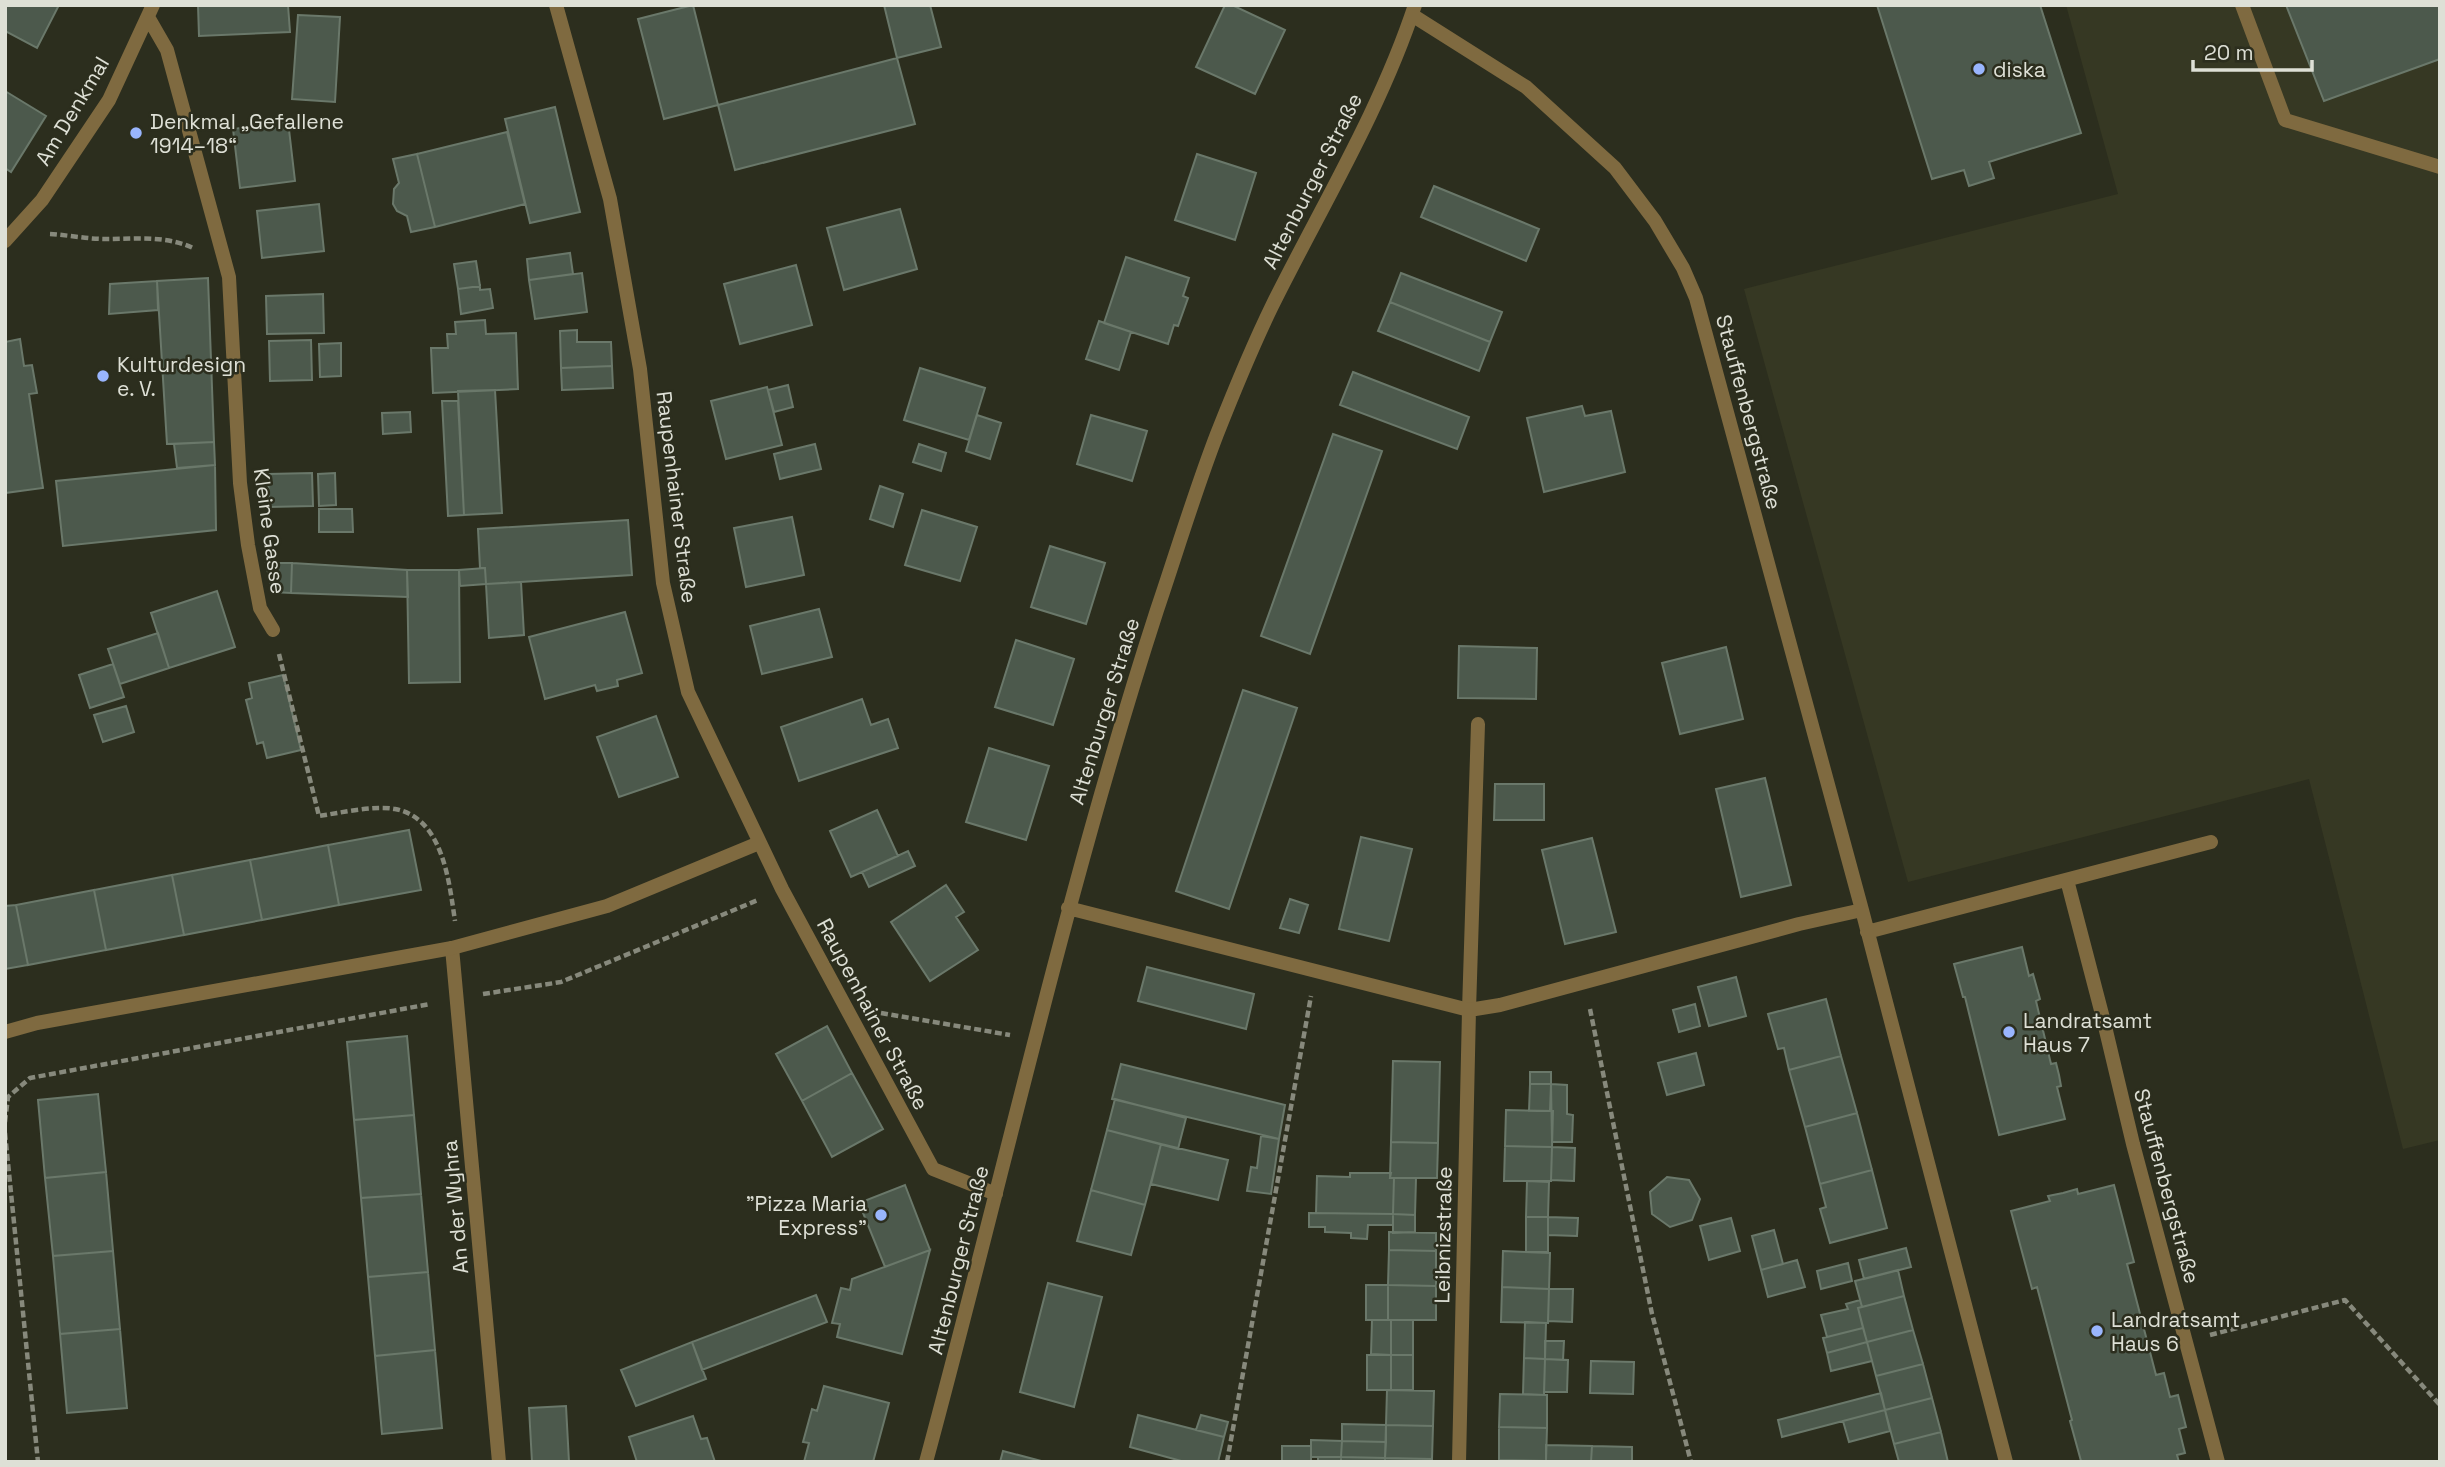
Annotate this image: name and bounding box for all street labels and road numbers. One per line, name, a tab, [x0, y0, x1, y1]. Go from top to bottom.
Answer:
street label: Am Denkmal	[29, 52, 115, 170]
street label: Altenburger Straße	[1256, 88, 1368, 274]
street label: Stauffenbergstraße	[1710, 312, 1788, 512]
street label: Raupenhainer Straße	[651, 390, 703, 604]
street label: Kleine Gasse	[248, 466, 292, 596]
street label: Altenburger Straße	[1063, 614, 1145, 808]
street label: Raupenhainer Straße	[811, 914, 935, 1114]
street label: Stauffenbergstraße	[2128, 1086, 2206, 1286]
street label: An der Wyhra	[436, 1139, 474, 1275]
street label: Altenburger Straße	[921, 1163, 995, 1357]
street label: Leibnizstraße	[1428, 1166, 1458, 1304]

